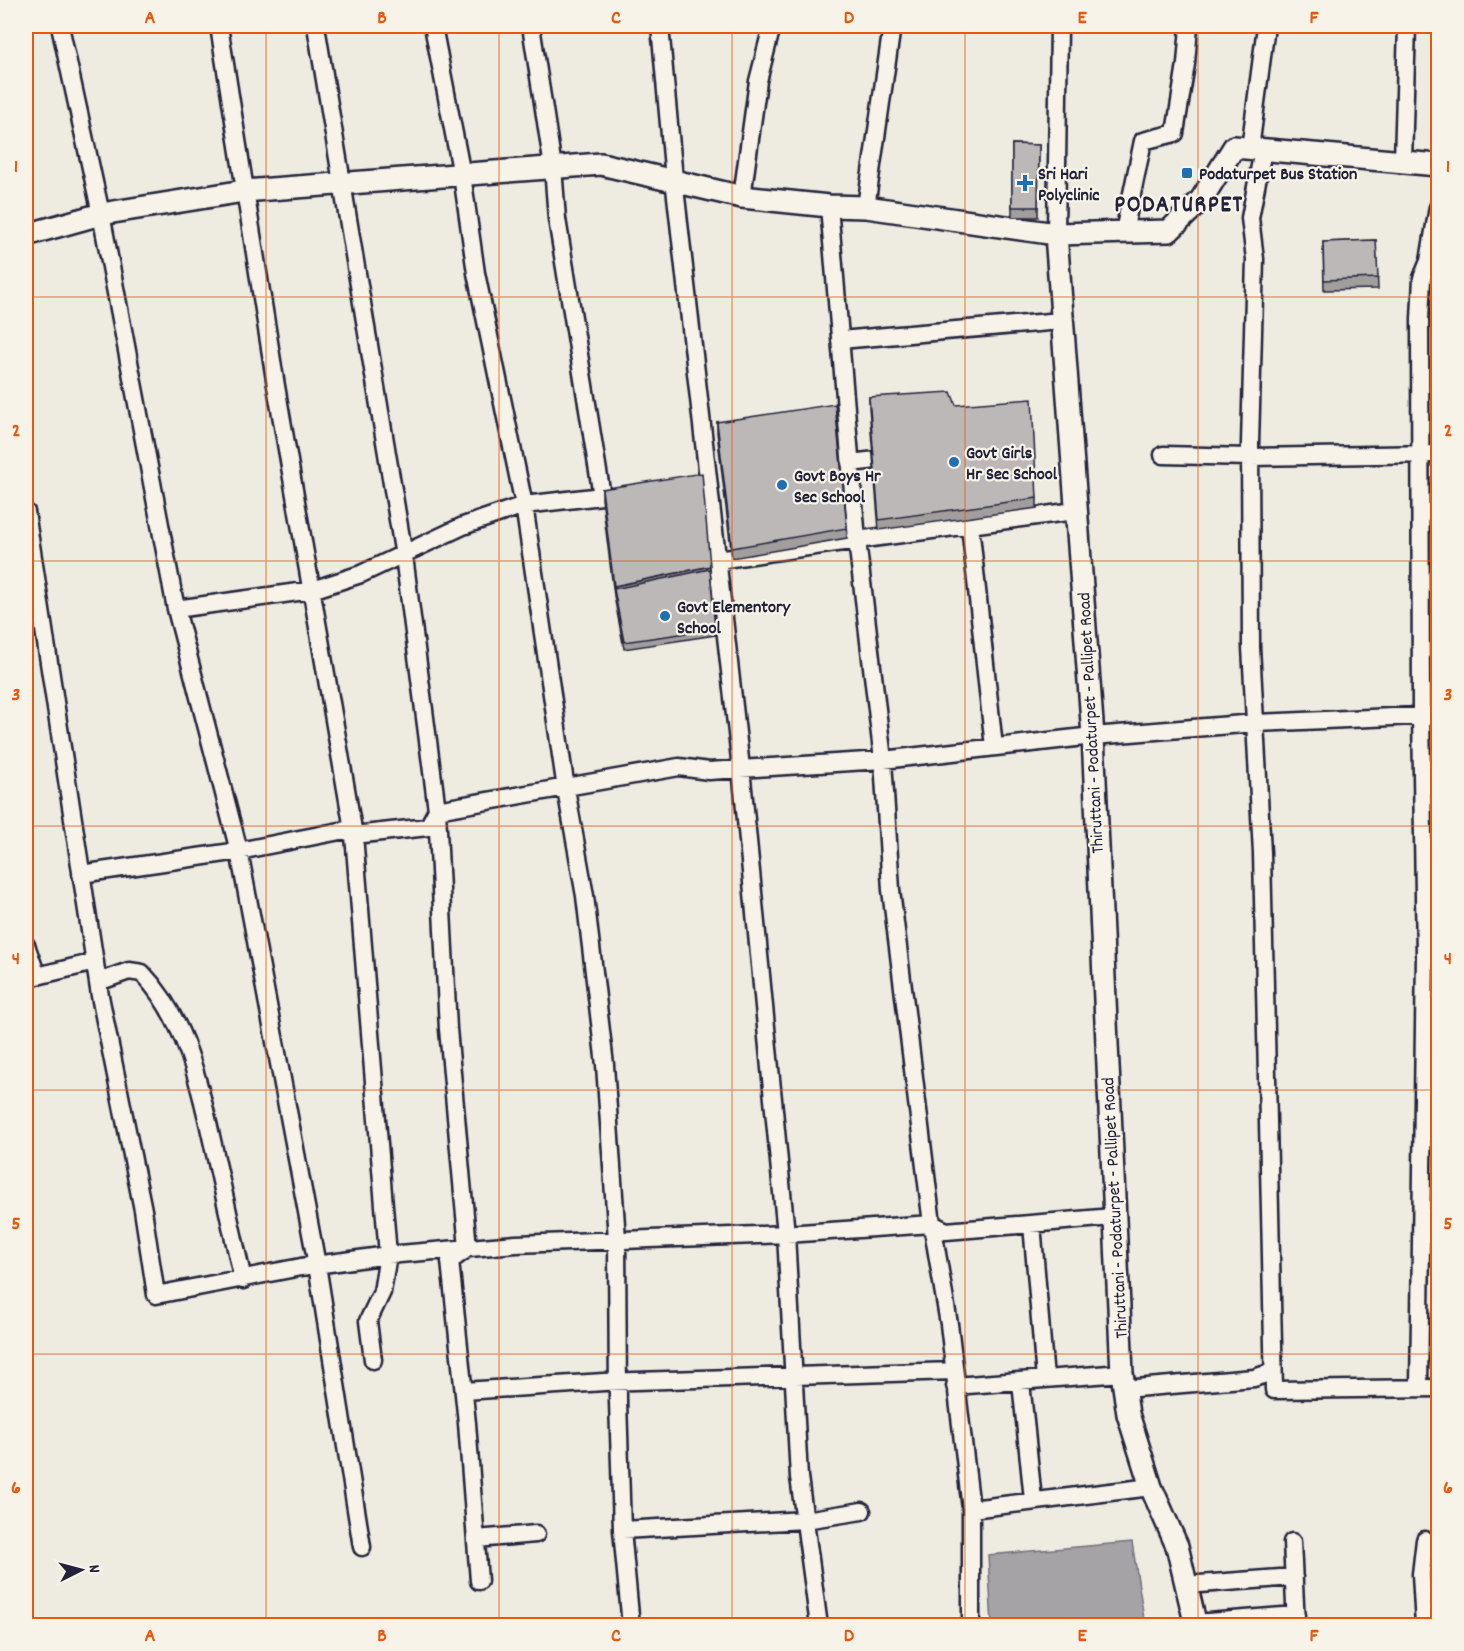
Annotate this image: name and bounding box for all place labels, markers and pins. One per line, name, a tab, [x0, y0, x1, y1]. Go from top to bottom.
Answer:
place label: Sri Hari Polyclinic	[1038, 163, 1099, 209]
place label: Podaturpet Bus Station	[1199, 163, 1357, 188]
marker: Podaturpet Bus Station	[1180, 166, 1194, 180]
marker: Sri Hari Polyclinic	[1016, 174, 1034, 192]
place label: Govt Girls Hr Sec School	[966, 442, 1058, 488]
marker: Govt Girls Hr Sec School	[947, 455, 961, 469]
place label: Govt Boys Hr Sec School	[794, 465, 881, 511]
marker: Govt Boys Hr Sec School	[775, 478, 789, 492]
place label: Govt Elementory School	[677, 596, 791, 642]
marker: Govt Elementory School	[658, 609, 672, 623]

